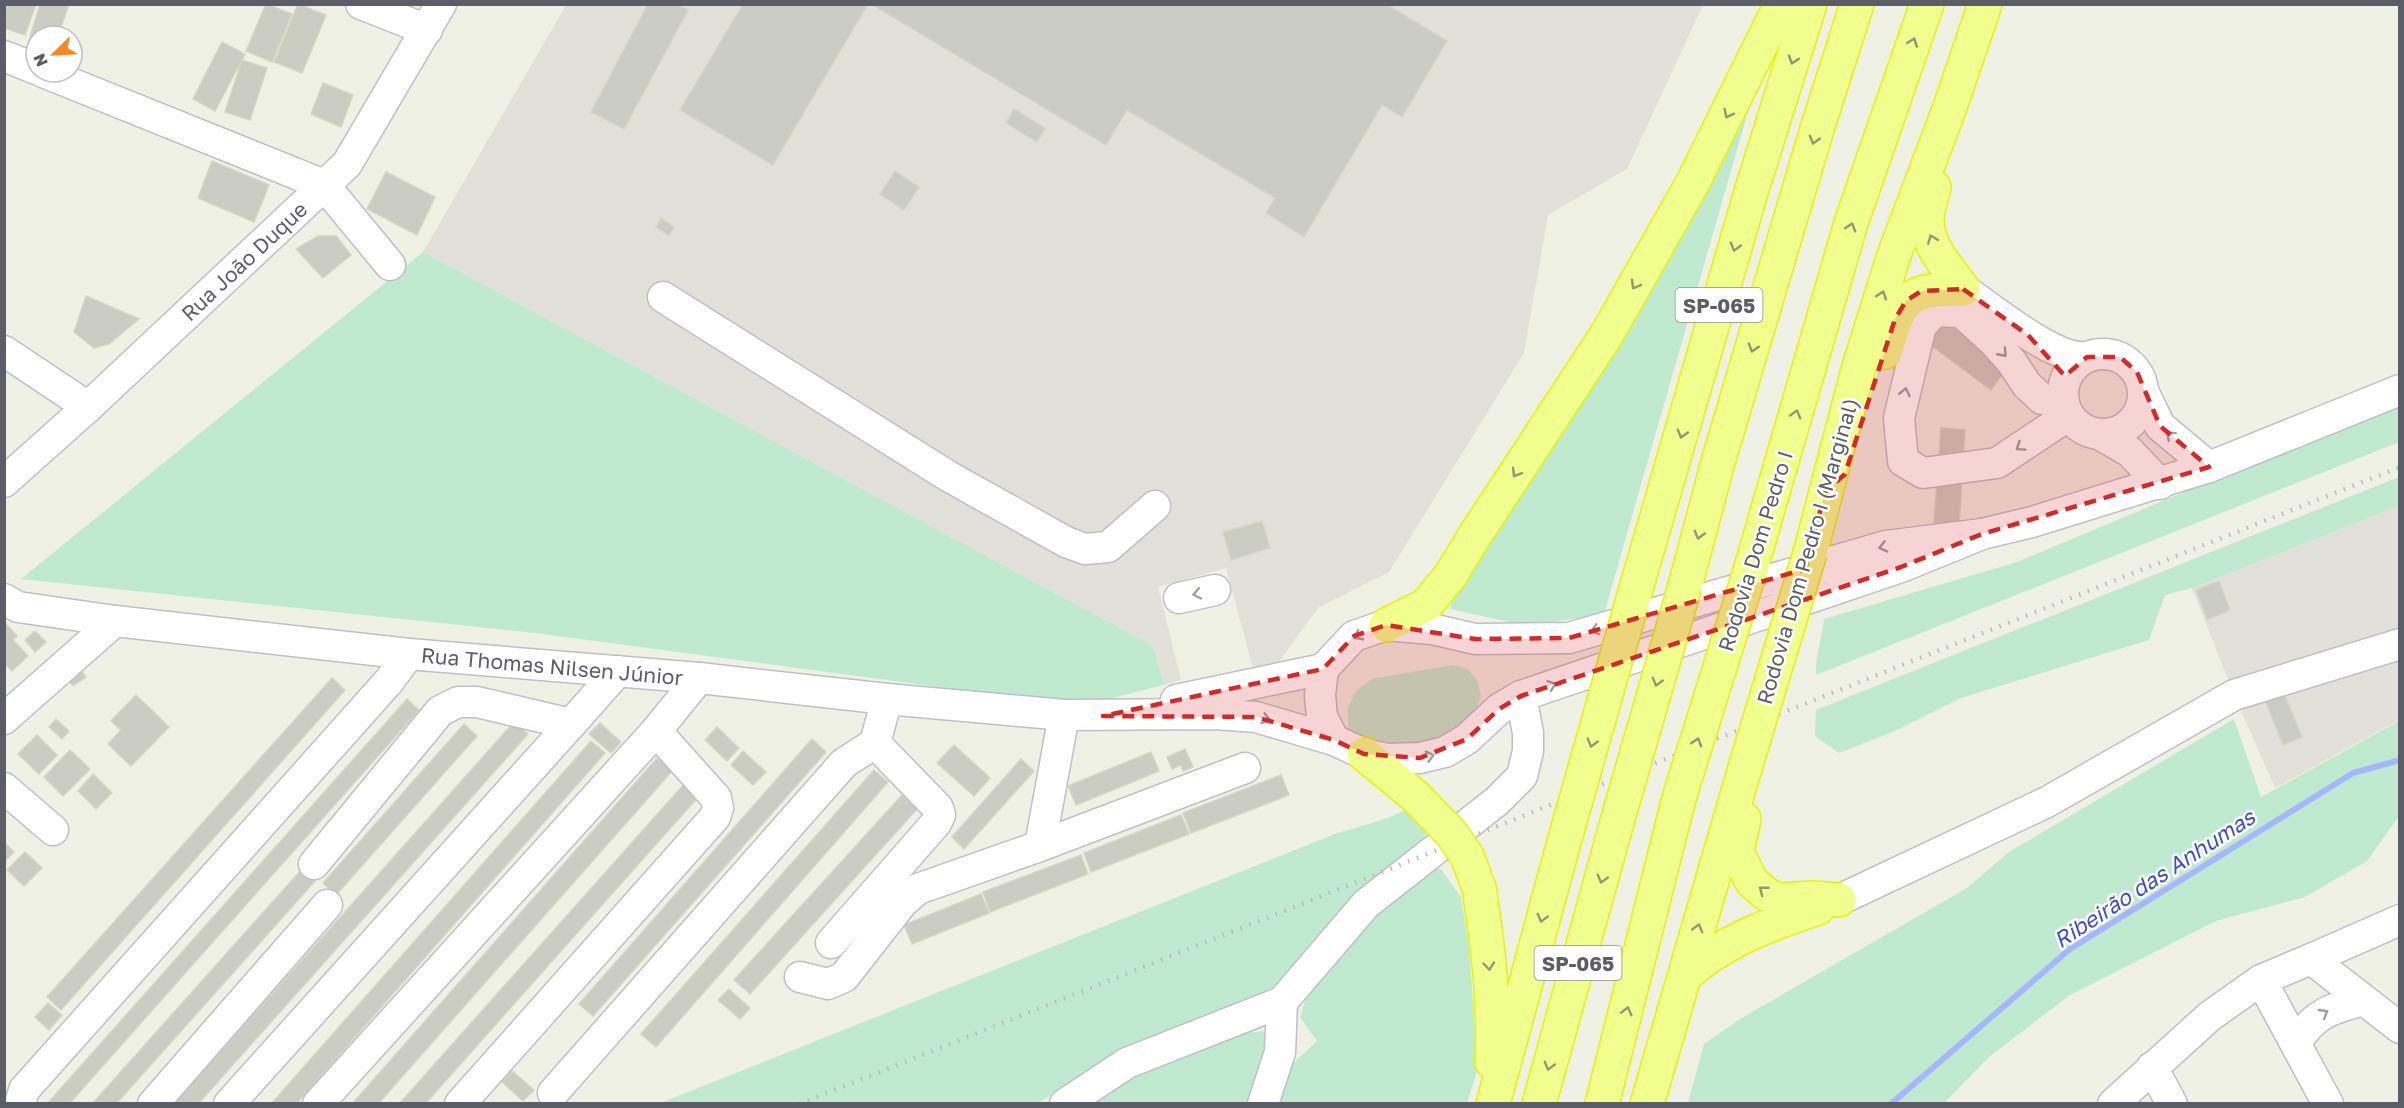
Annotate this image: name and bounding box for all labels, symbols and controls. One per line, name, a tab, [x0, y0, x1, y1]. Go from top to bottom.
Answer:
north arrow	[24, 24, 84, 84]
one-way arrow	[1906, 37, 1919, 48]
text: N	[29, 50, 52, 70]
one-way arrow	[1788, 54, 1800, 65]
one-way arrow	[1723, 107, 1735, 118]
one-way arrow	[1809, 134, 1821, 145]
street label: Rua João Duque	[176, 196, 312, 326]
one-way arrow	[1843, 222, 1856, 233]
one-way arrow	[1927, 235, 1939, 246]
one-way arrow	[1730, 242, 1743, 252]
one-way arrow	[1631, 279, 1642, 289]
road number: SP-065	[1676, 288, 1762, 322]
one-way arrow	[1874, 290, 1887, 301]
one-way arrow	[1748, 342, 1760, 352]
one-way arrow	[1996, 345, 2007, 356]
one-way arrow	[1897, 387, 1910, 397]
street label: Rodovia Dom Pedro I (Marginal)	[1751, 395, 1863, 707]
one-way arrow	[1789, 409, 1801, 420]
one-way arrow	[1677, 428, 1689, 439]
one-way arrow	[2166, 431, 2177, 442]
one-way arrow	[2015, 440, 2026, 451]
street label: Rodovia Dom Pedro I	[1712, 448, 1798, 654]
one-way arrow	[1512, 467, 1523, 477]
one-way arrow	[1693, 530, 1706, 540]
one-way arrow	[1878, 540, 1888, 553]
one-way arrow	[1192, 586, 1202, 599]
one-way arrow	[1590, 623, 1601, 635]
one-way arrow	[1354, 629, 1364, 640]
street label: Rua Thomas Nilsen Júnior	[420, 642, 684, 690]
one-way arrow	[1652, 677, 1664, 687]
one-way arrow	[1546, 680, 1557, 693]
one-way arrow	[1261, 712, 1271, 725]
one-way arrow	[1587, 737, 1599, 748]
one-way arrow	[1690, 737, 1702, 748]
one-way arrow	[1425, 750, 1435, 763]
water label: Ribeirão das Anhumas	[2048, 802, 2261, 953]
one-way arrow	[1596, 873, 1609, 883]
one-way arrow	[1758, 886, 1769, 897]
one-way arrow	[1537, 913, 1550, 923]
one-way arrow	[1691, 923, 1703, 934]
road number: SP-065	[1534, 946, 1622, 980]
one-way arrow	[1482, 962, 1495, 971]
one-way arrow	[1620, 1006, 1632, 1016]
one-way arrow	[2318, 1009, 2328, 1021]
one-way arrow	[1544, 1060, 1556, 1071]

